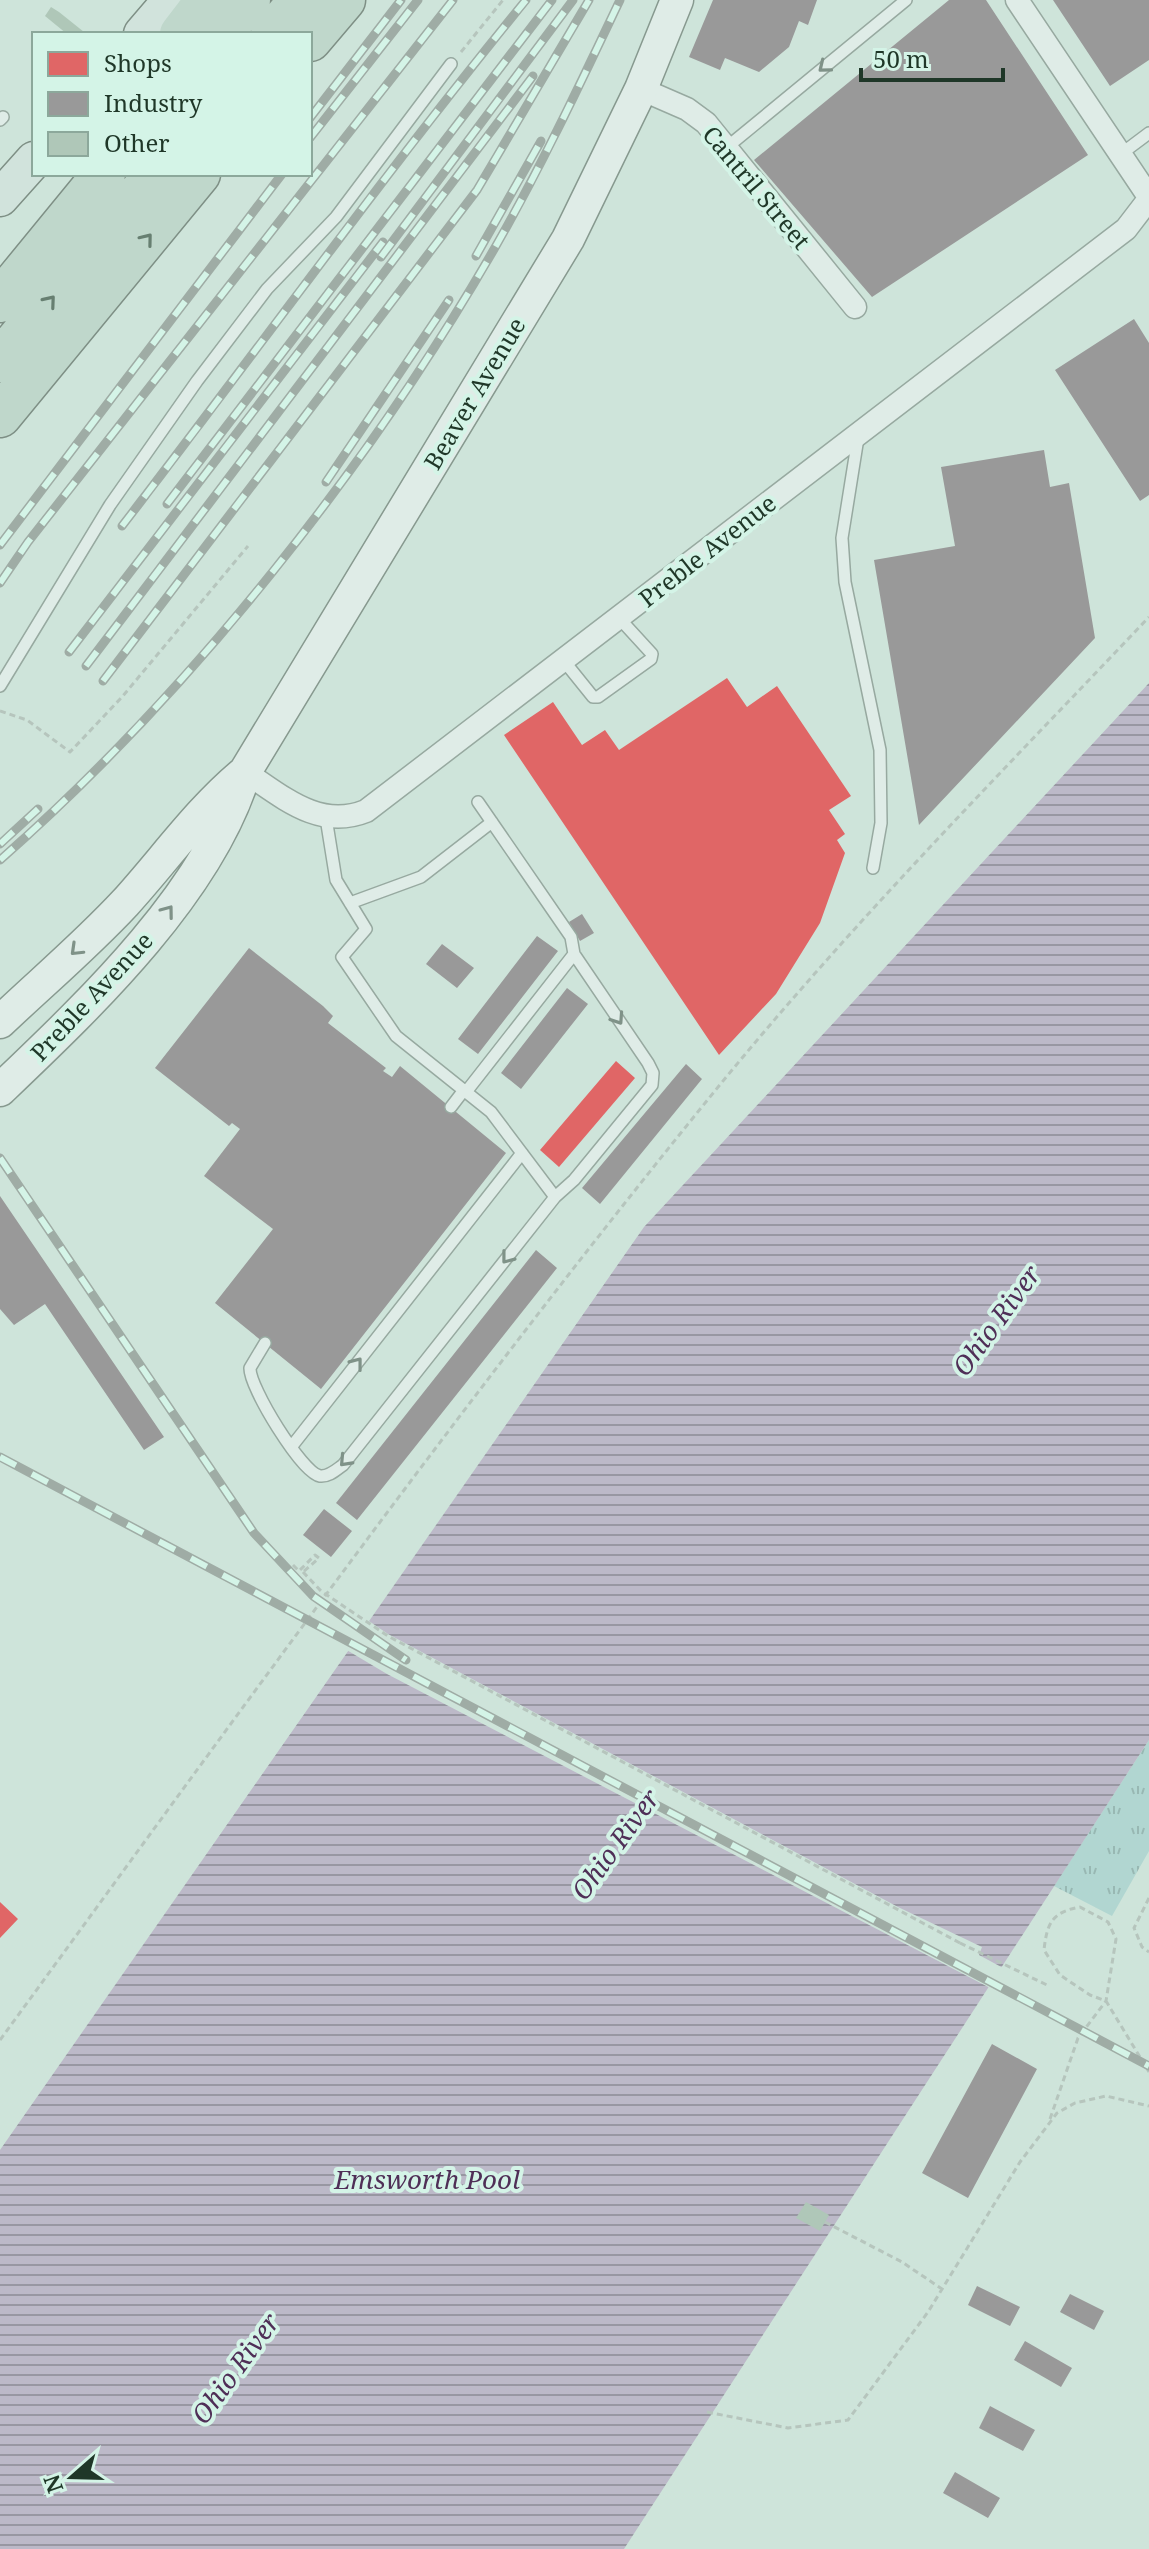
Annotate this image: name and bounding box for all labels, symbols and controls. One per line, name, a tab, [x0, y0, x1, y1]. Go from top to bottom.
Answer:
legend	[32, 32, 312, 176]
scale bar	[861, 32, 1003, 82]
text: 50 m	[873, 42, 929, 75]
text: Shops	[104, 46, 172, 79]
one-way arrow	[819, 57, 833, 72]
text: Industry	[104, 86, 203, 119]
street label: Cantril Street	[696, 118, 818, 256]
text: Other	[104, 126, 170, 159]
one-way arrow	[137, 234, 152, 248]
one-way arrow	[40, 296, 55, 310]
street label: Beaver Avenue	[416, 311, 532, 475]
street label: Preble Avenue	[632, 486, 782, 614]
one-way arrow	[158, 905, 172, 920]
street label: Preble Avenue	[22, 924, 160, 1068]
one-way arrow	[71, 941, 85, 955]
one-way arrow	[608, 1010, 623, 1025]
one-way arrow	[502, 1249, 516, 1264]
water label: Ohio River	[944, 1257, 1049, 1383]
one-way arrow	[348, 1357, 362, 1372]
one-way arrow	[339, 1452, 354, 1466]
water label: Ohio River	[563, 1781, 668, 1907]
water label: Emsworth Pool	[333, 2161, 520, 2197]
water label: Ohio River	[183, 2305, 288, 2431]
north arrow	[32, 2437, 112, 2517]
text: N	[35, 2471, 69, 2497]

